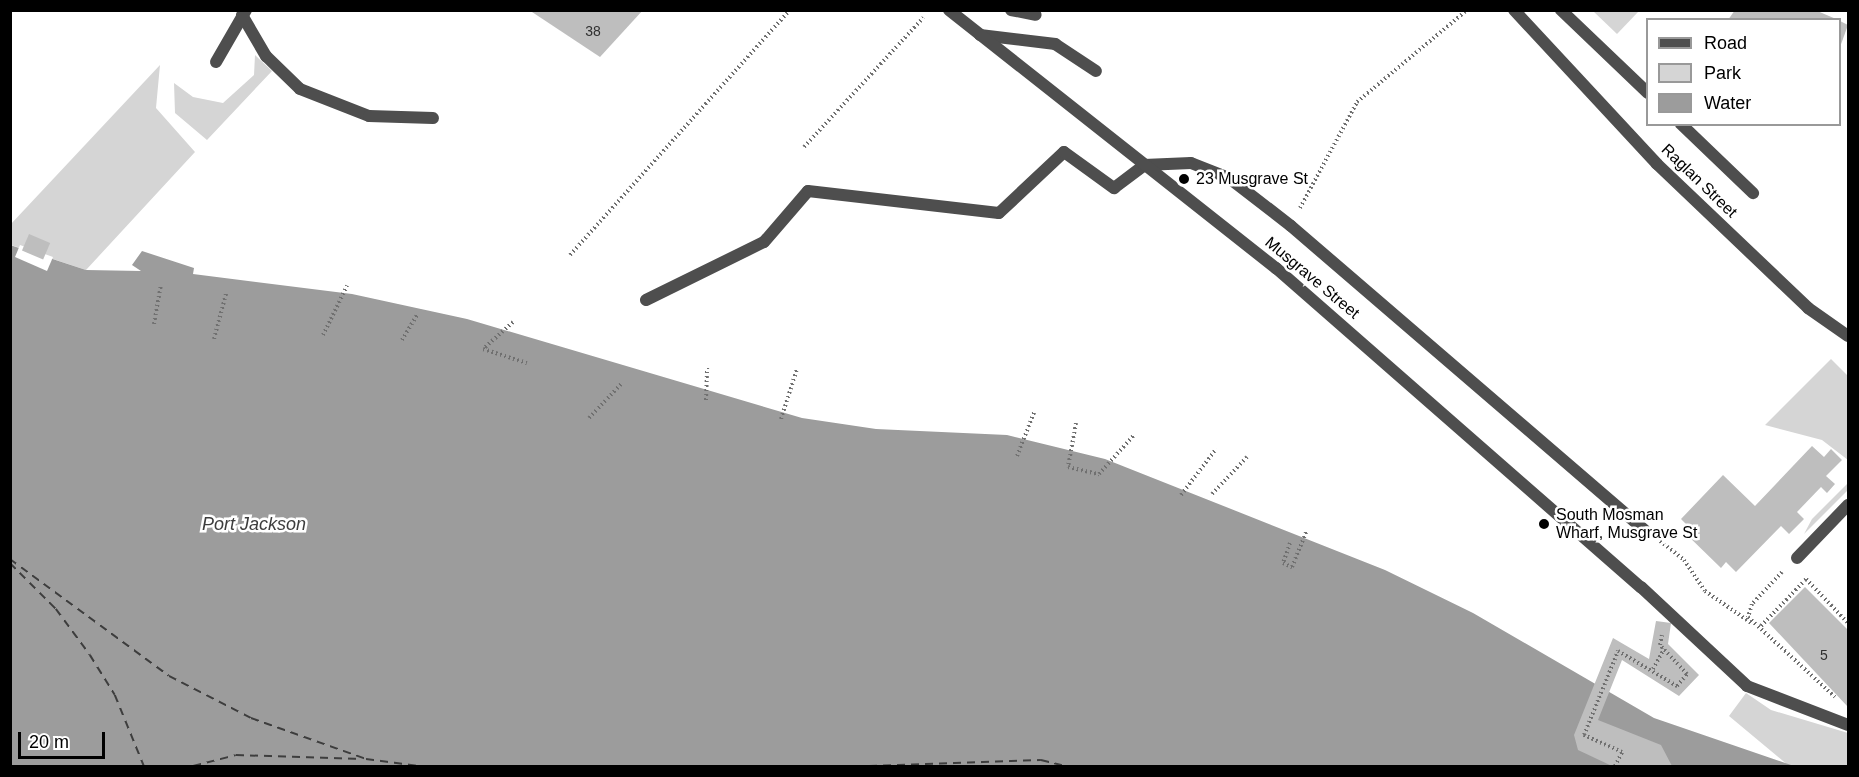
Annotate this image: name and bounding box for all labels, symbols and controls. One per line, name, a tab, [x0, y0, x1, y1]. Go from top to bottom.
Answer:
legend	[1646, 18, 1841, 126]
house number: 38	[585, 23, 601, 39]
text: Road	[1704, 33, 1747, 53]
text: Park	[1704, 63, 1741, 83]
text: Water	[1704, 93, 1751, 113]
street label: Raglan Street	[1657, 140, 1741, 222]
place label: 23 Musgrave St	[1196, 169, 1308, 189]
marker: 23 Musgrave St	[1177, 172, 1191, 186]
street label: Musgrave Street	[1261, 233, 1363, 323]
place label: South Mosman Wharf, Musgrave St	[1556, 505, 1697, 543]
water label: Port Jackson	[202, 513, 306, 535]
marker: South Mosman Wharf, Musgrave St	[1537, 517, 1551, 531]
house number: 5	[1820, 647, 1828, 663]
scale bar	[21, 720, 108, 758]
text: 20 m	[29, 732, 69, 752]

